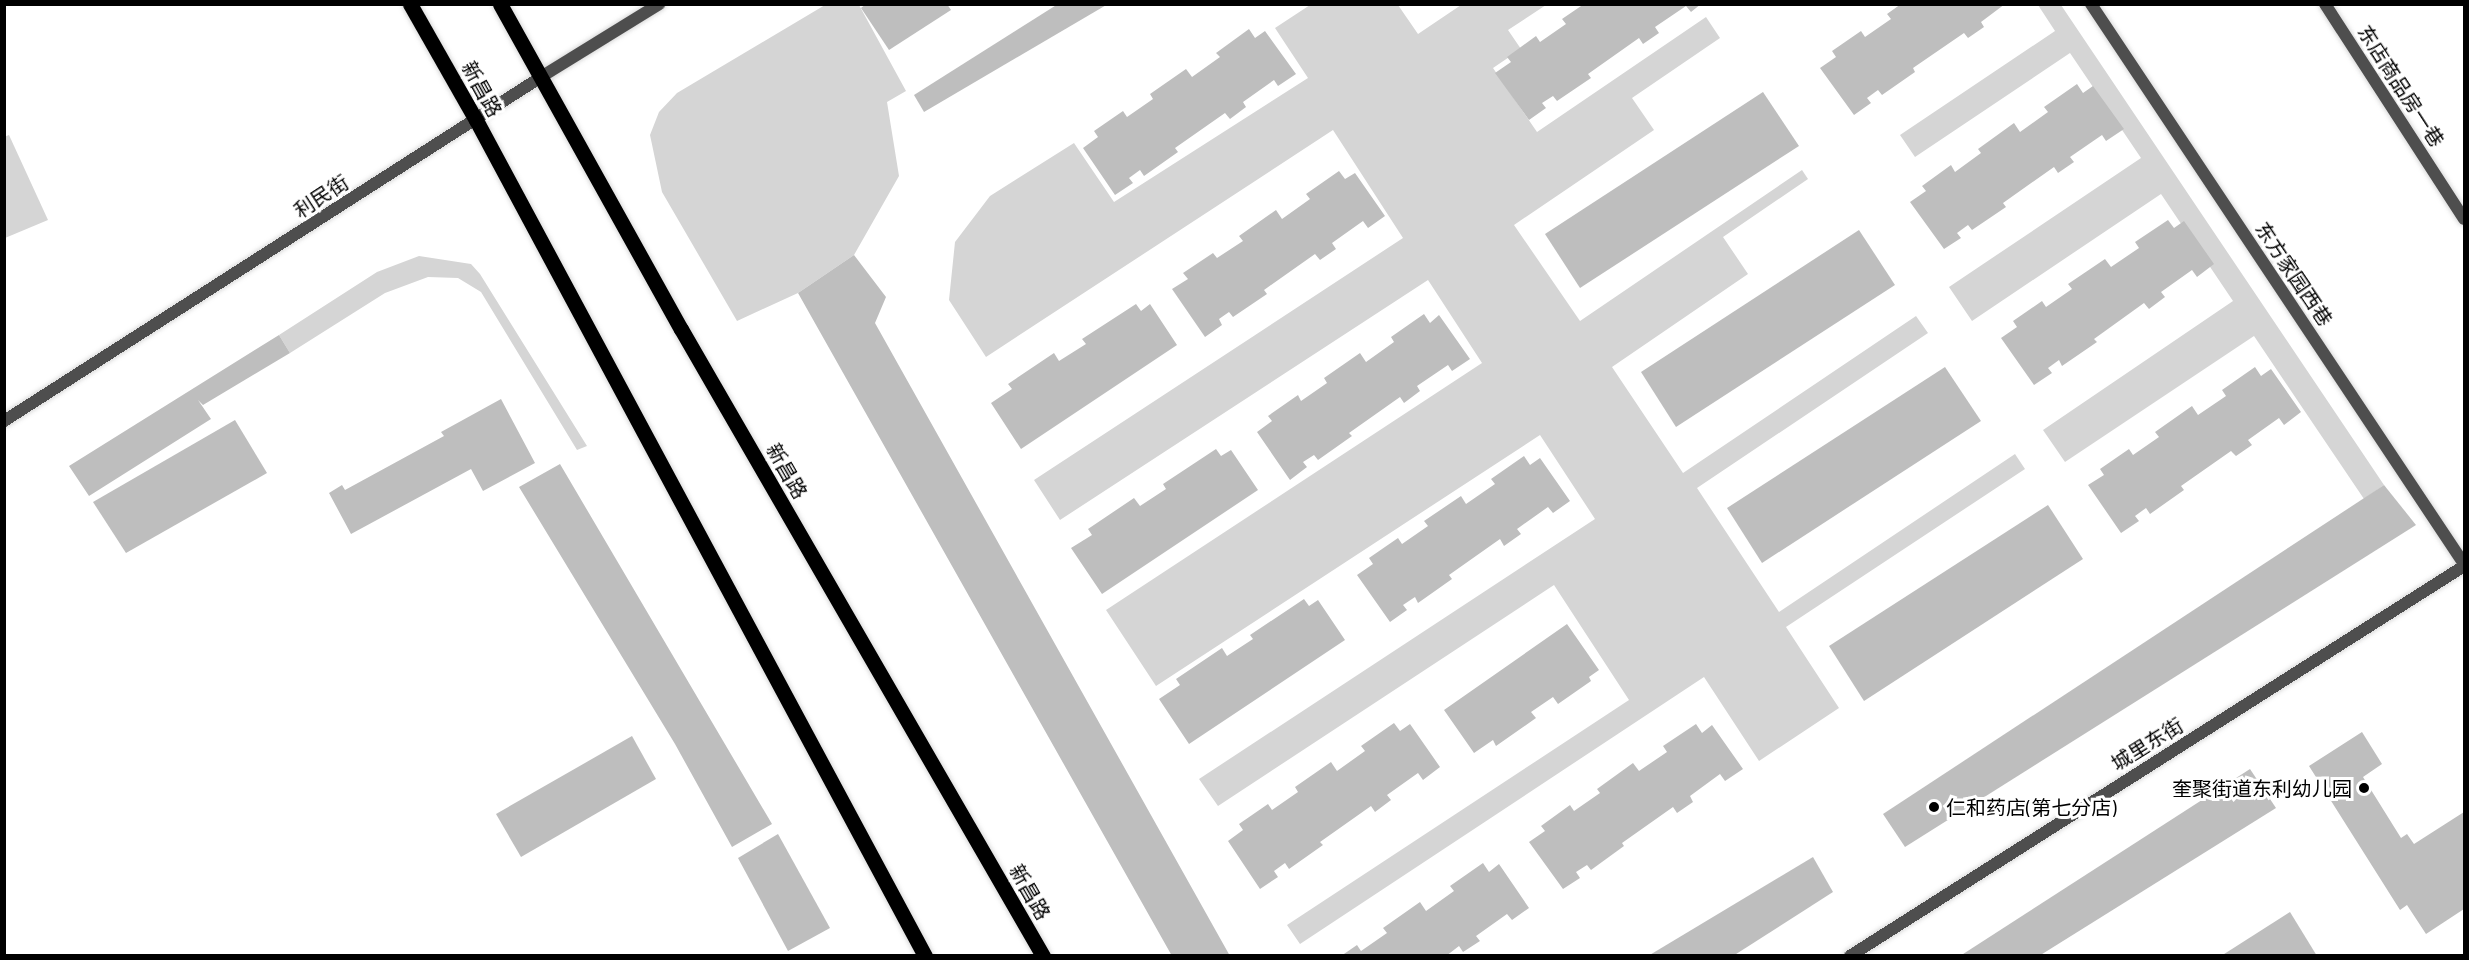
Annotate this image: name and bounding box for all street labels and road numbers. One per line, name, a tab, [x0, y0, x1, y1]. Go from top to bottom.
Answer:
street label: 东店商品房一巷	[2353, 21, 2449, 151]
street label: 新昌路	[457, 57, 507, 121]
street label: 利民街	[289, 170, 353, 222]
street label: 东方家园西巷	[2251, 218, 2337, 330]
street label: 新昌路	[762, 439, 812, 503]
street label: 城里东街	[2107, 713, 2187, 775]
street label: 新昌路	[1005, 860, 1055, 924]

